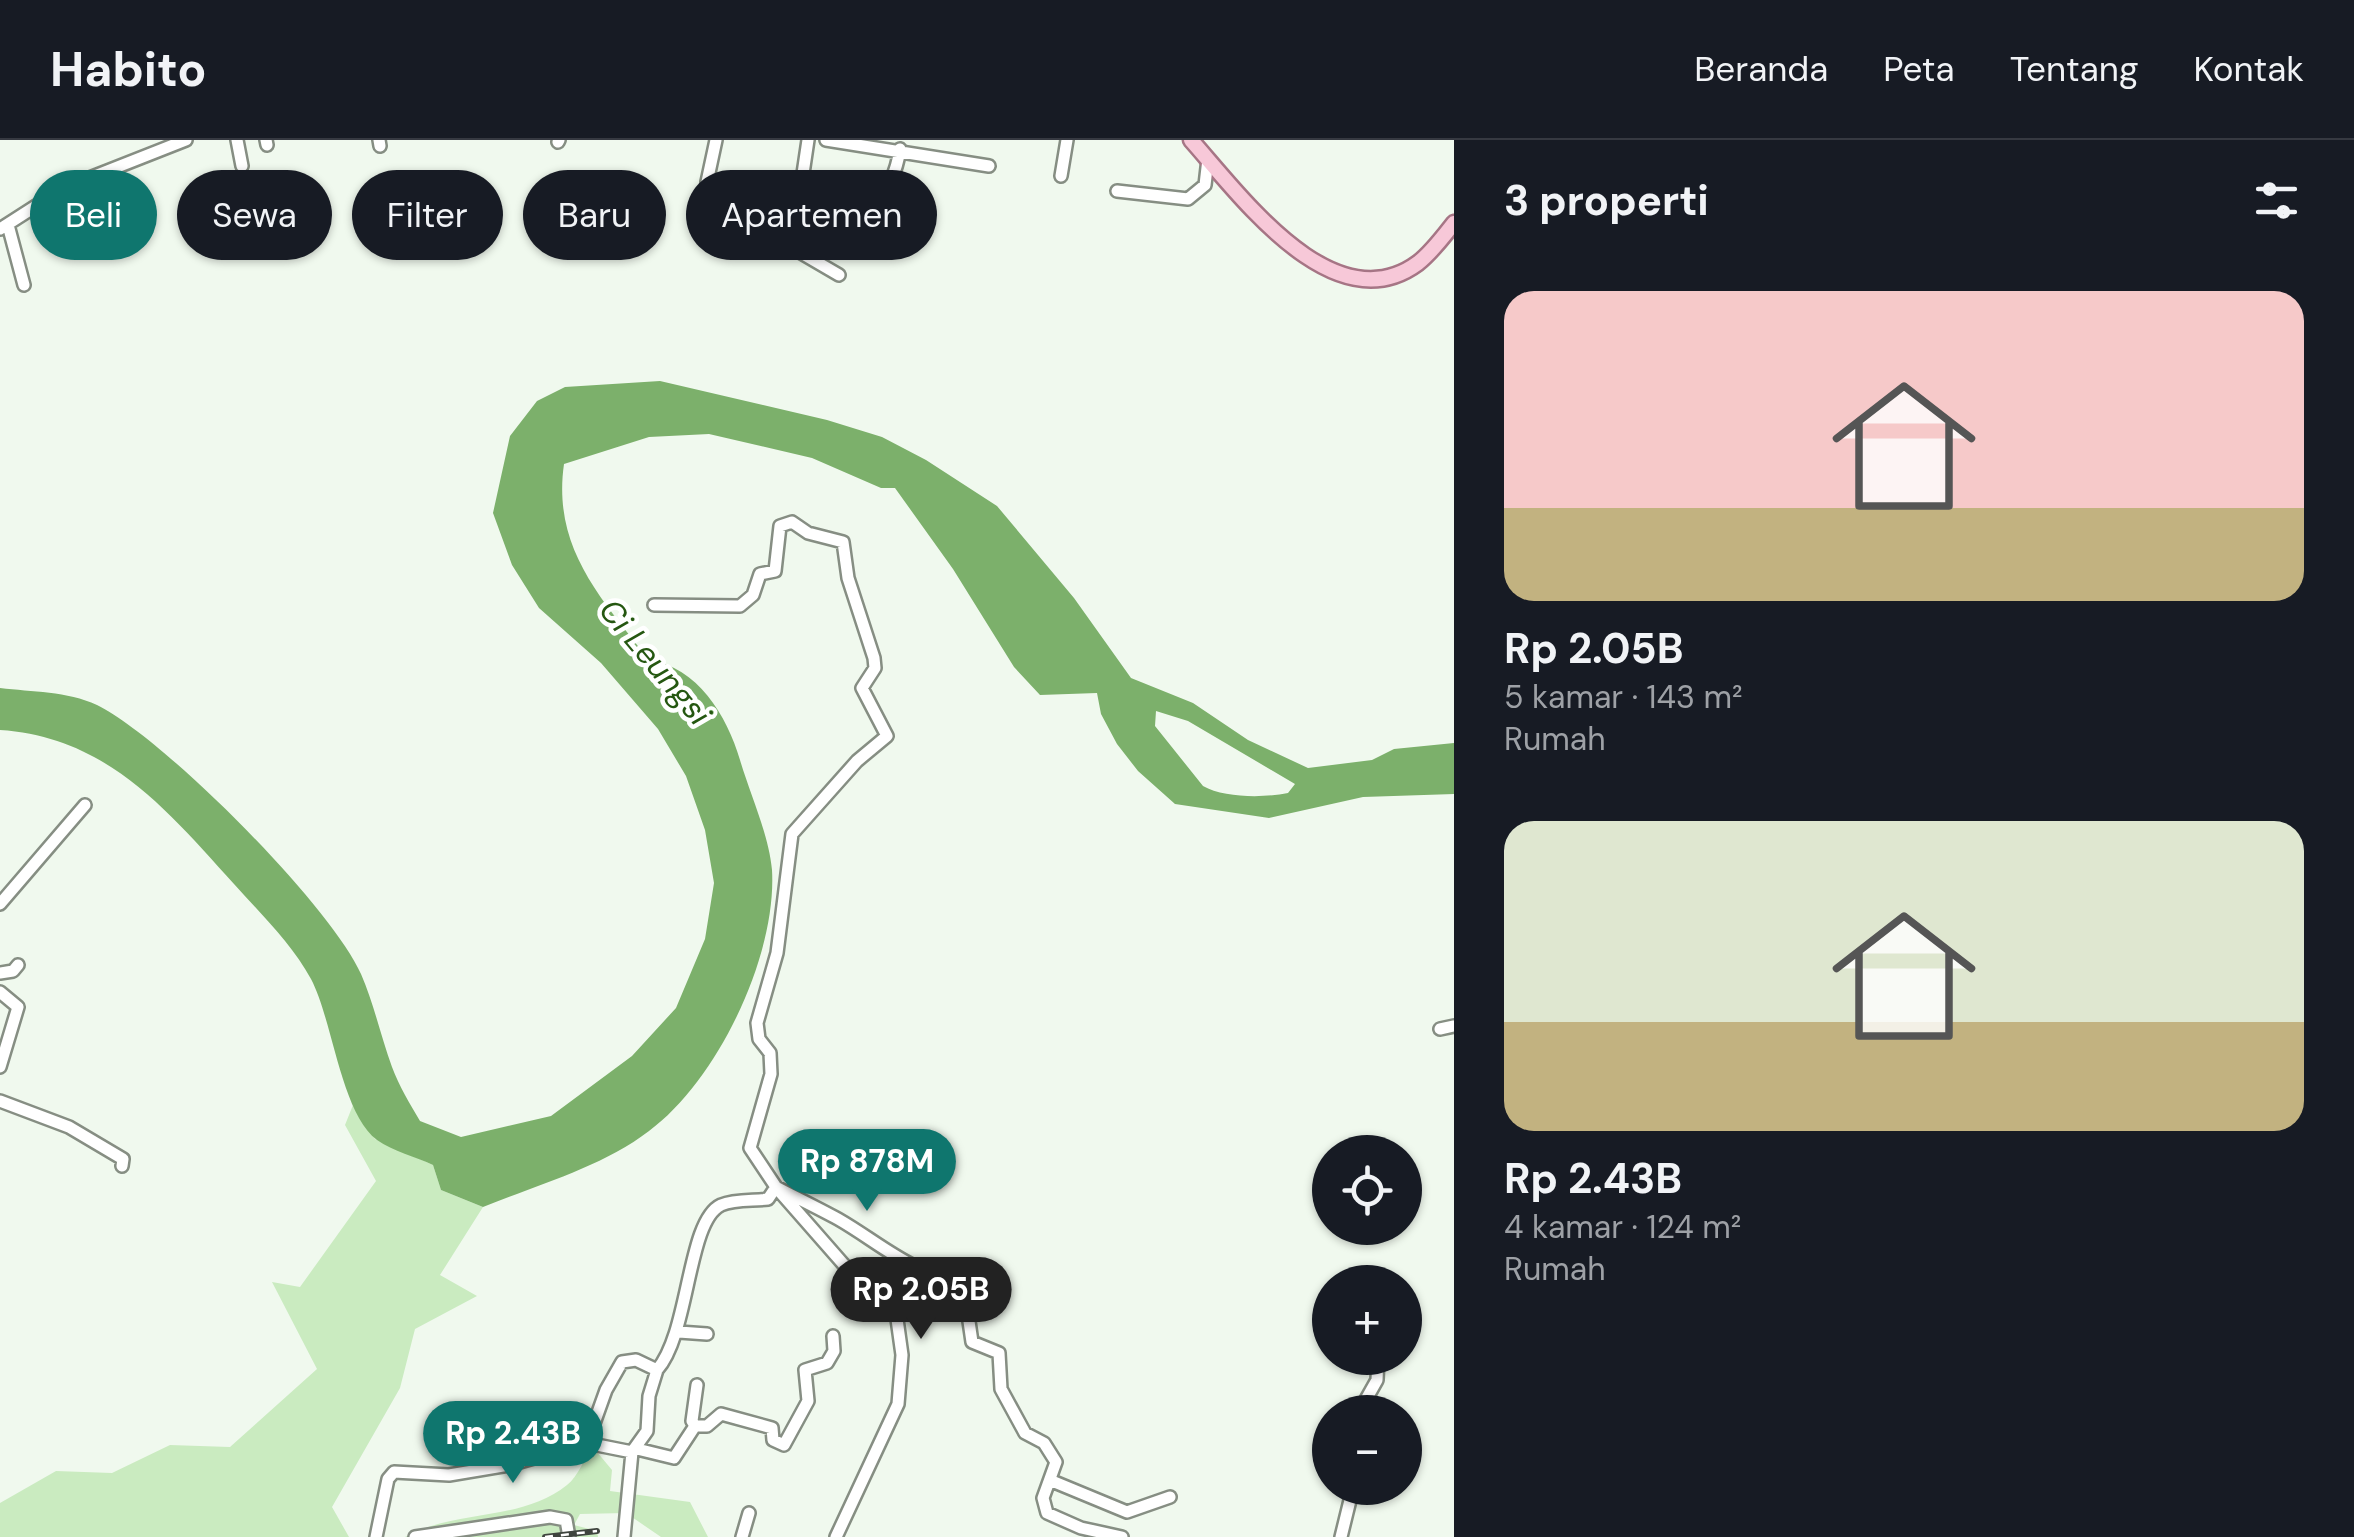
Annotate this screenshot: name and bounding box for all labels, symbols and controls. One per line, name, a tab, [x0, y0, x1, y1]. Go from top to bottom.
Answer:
text: Habito	[50, 38, 206, 101]
text: Beranda	[1694, 46, 1828, 92]
text: Peta	[1883, 46, 1955, 92]
text: Tentang	[2010, 46, 2138, 92]
text: Kontak	[2193, 46, 2304, 92]
chip: Beli	[30, 170, 157, 260]
chip: Sewa	[177, 170, 332, 260]
chip: Filter	[352, 170, 503, 260]
chip: Baru	[523, 170, 666, 260]
chip: Apartemen	[686, 170, 937, 260]
text: 3 properti	[1504, 173, 1709, 228]
icon: filters	[2249, 173, 2304, 228]
icon: home	[1814, 356, 1994, 536]
water label: Ci Leungsi	[590, 590, 721, 735]
text: Rp 2.05B	[1504, 621, 1684, 676]
text: 5 kamar · 143 m²	[1504, 676, 1742, 718]
text: Rumah	[1504, 718, 1606, 760]
icon: home	[1814, 886, 1994, 1066]
pin: Rp 878M	[775, 1129, 959, 1214]
map controls	[1312, 1135, 1422, 1505]
button: locate	[1312, 1135, 1422, 1245]
text: Rp 878M	[800, 1140, 934, 1182]
text: Rp 2.43B	[1504, 1151, 1682, 1206]
text: 4 kamar · 124 m²	[1504, 1206, 1741, 1248]
text: Rumah	[1504, 1248, 1606, 1290]
pin: Rp 2.05B	[818, 1257, 1024, 1342]
button: +	[1312, 1265, 1422, 1375]
text: Rp 2.05B	[853, 1268, 989, 1310]
button: −	[1312, 1395, 1422, 1505]
pin: Rp 2.43B	[410, 1401, 616, 1486]
text: Rp 2.43B	[445, 1412, 581, 1454]

